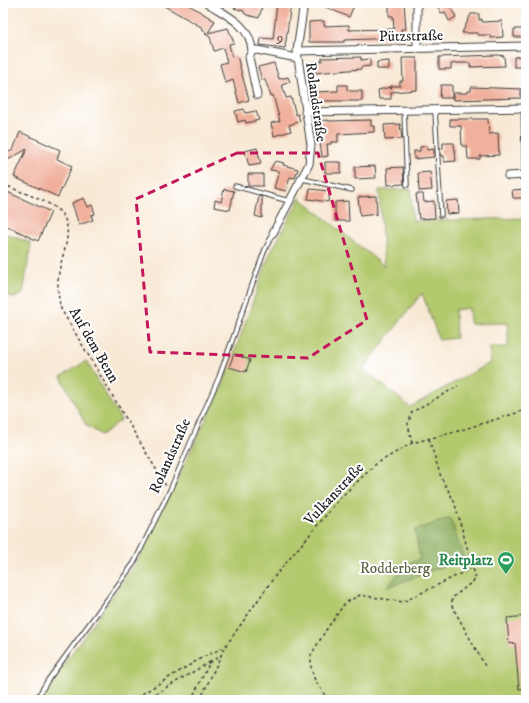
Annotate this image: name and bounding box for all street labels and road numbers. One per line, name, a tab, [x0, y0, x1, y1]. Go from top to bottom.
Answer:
street label: Pützstraße	[379, 26, 443, 46]
street label: Rolandstraße	[301, 61, 331, 143]
street label: Auf dem Benn	[65, 304, 123, 386]
street label: Rolandstraße	[145, 415, 195, 497]
street label: Vulkanstraße	[299, 459, 368, 530]

